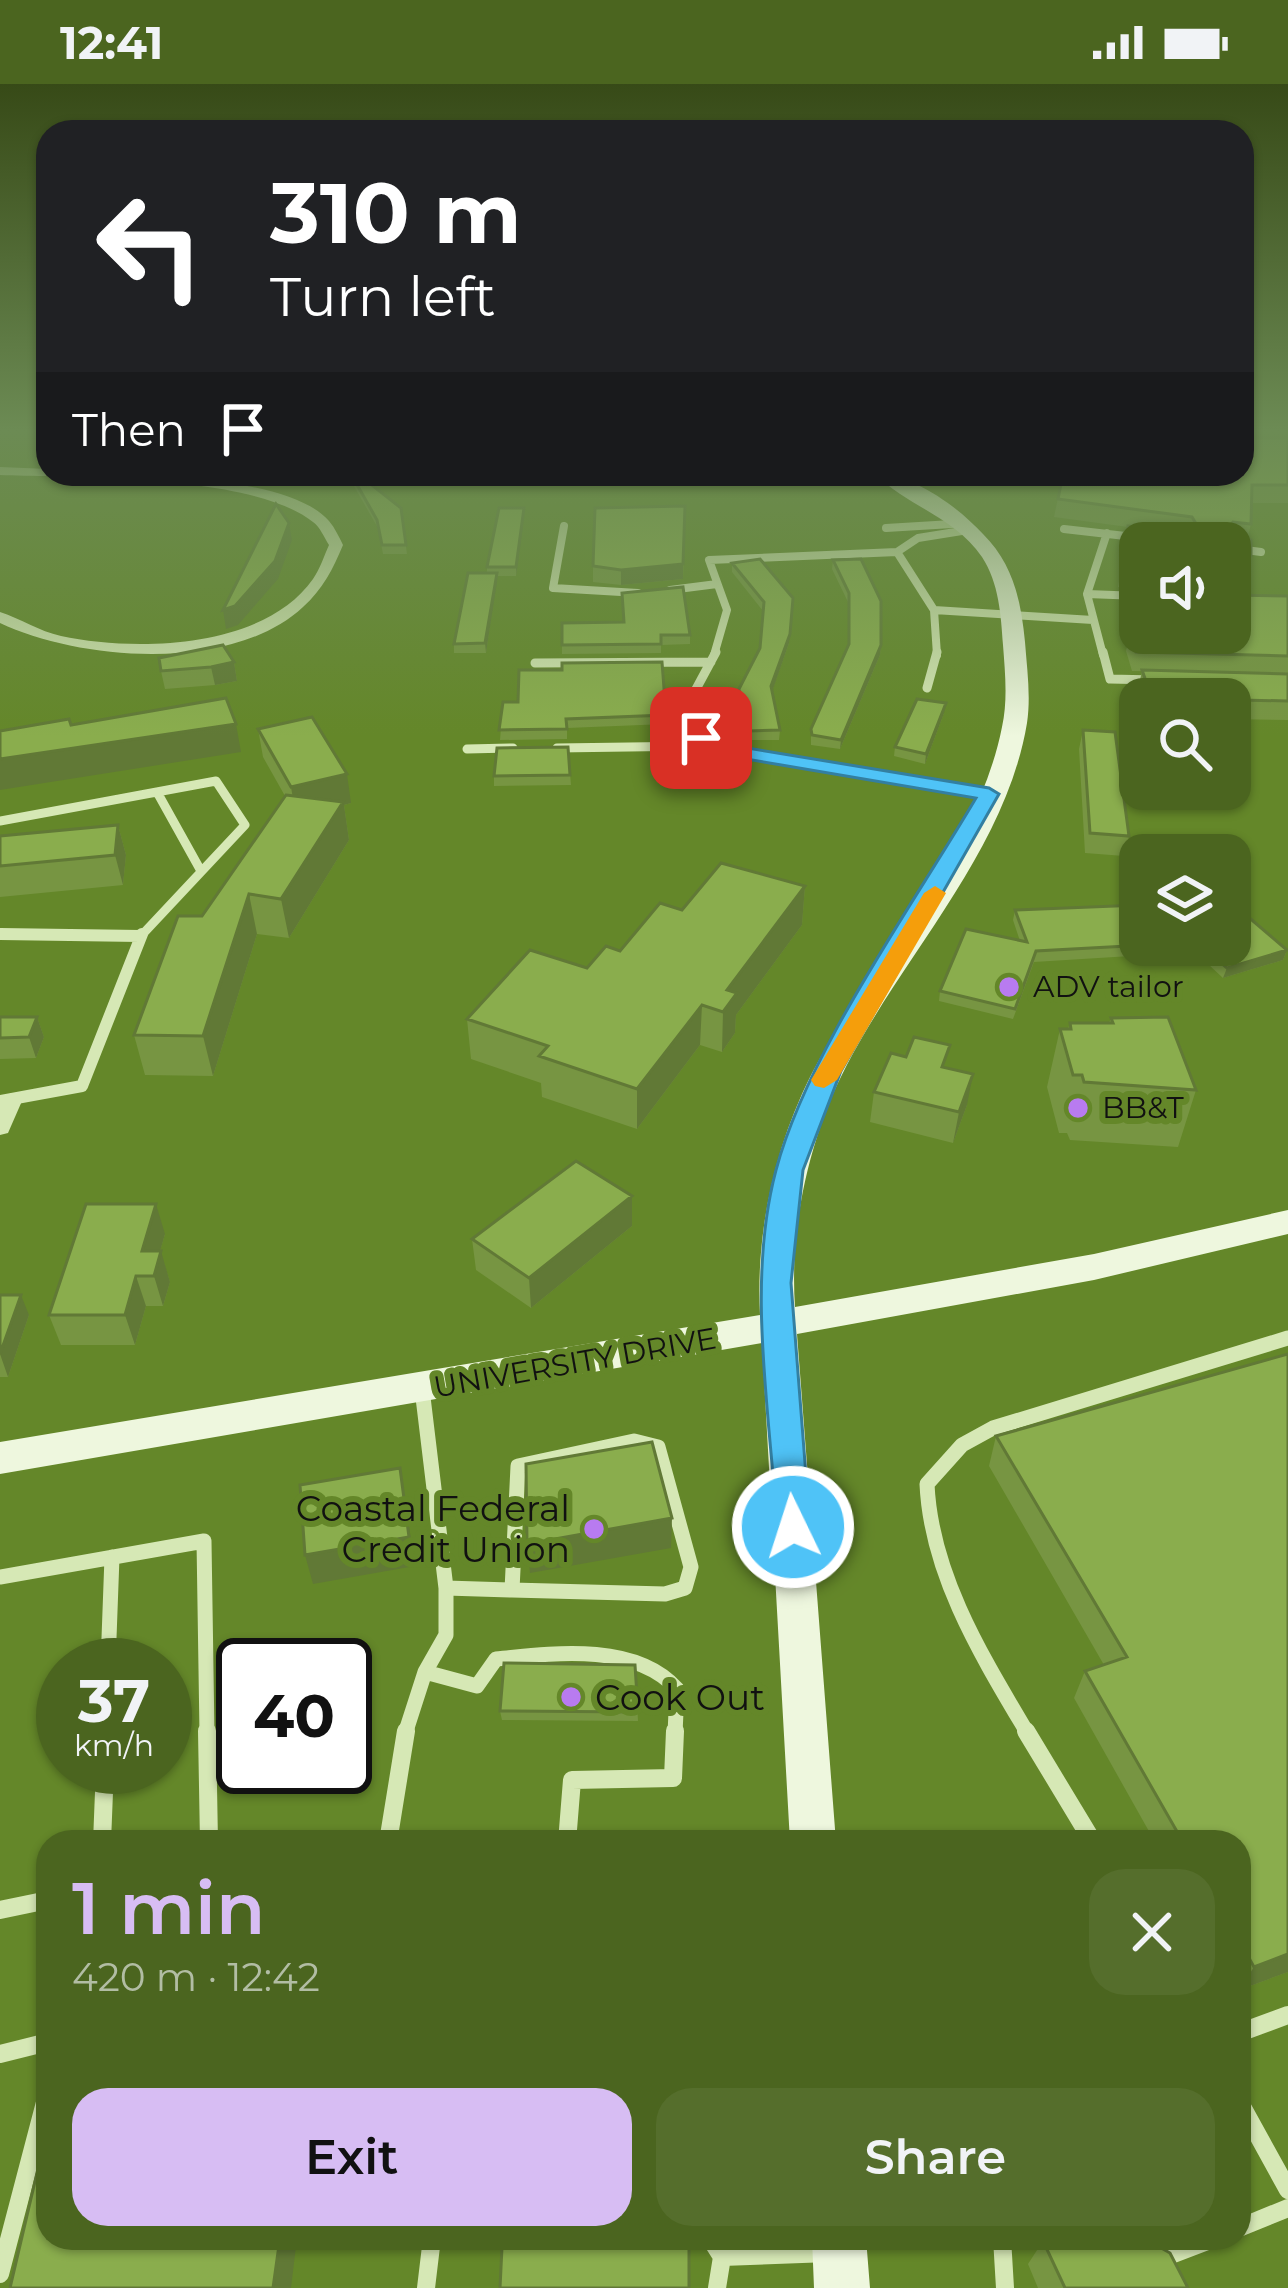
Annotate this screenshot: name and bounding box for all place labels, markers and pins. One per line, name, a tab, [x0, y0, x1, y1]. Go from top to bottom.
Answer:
pin	[650, 687, 752, 789]
place label: ADV tailor	[1033, 968, 1184, 1005]
marker: ADV tailor	[996, 974, 1022, 1000]
place label: BB&T	[1102, 1089, 1184, 1126]
marker: BB&T	[1065, 1095, 1091, 1121]
place label: Coastal Federal Credit Union	[296, 1486, 570, 1571]
marker: Coastal Federal Credit Union	[581, 1516, 607, 1542]
place label: Cook Out	[595, 1675, 765, 1719]
marker: Cook Out	[558, 1684, 584, 1710]

